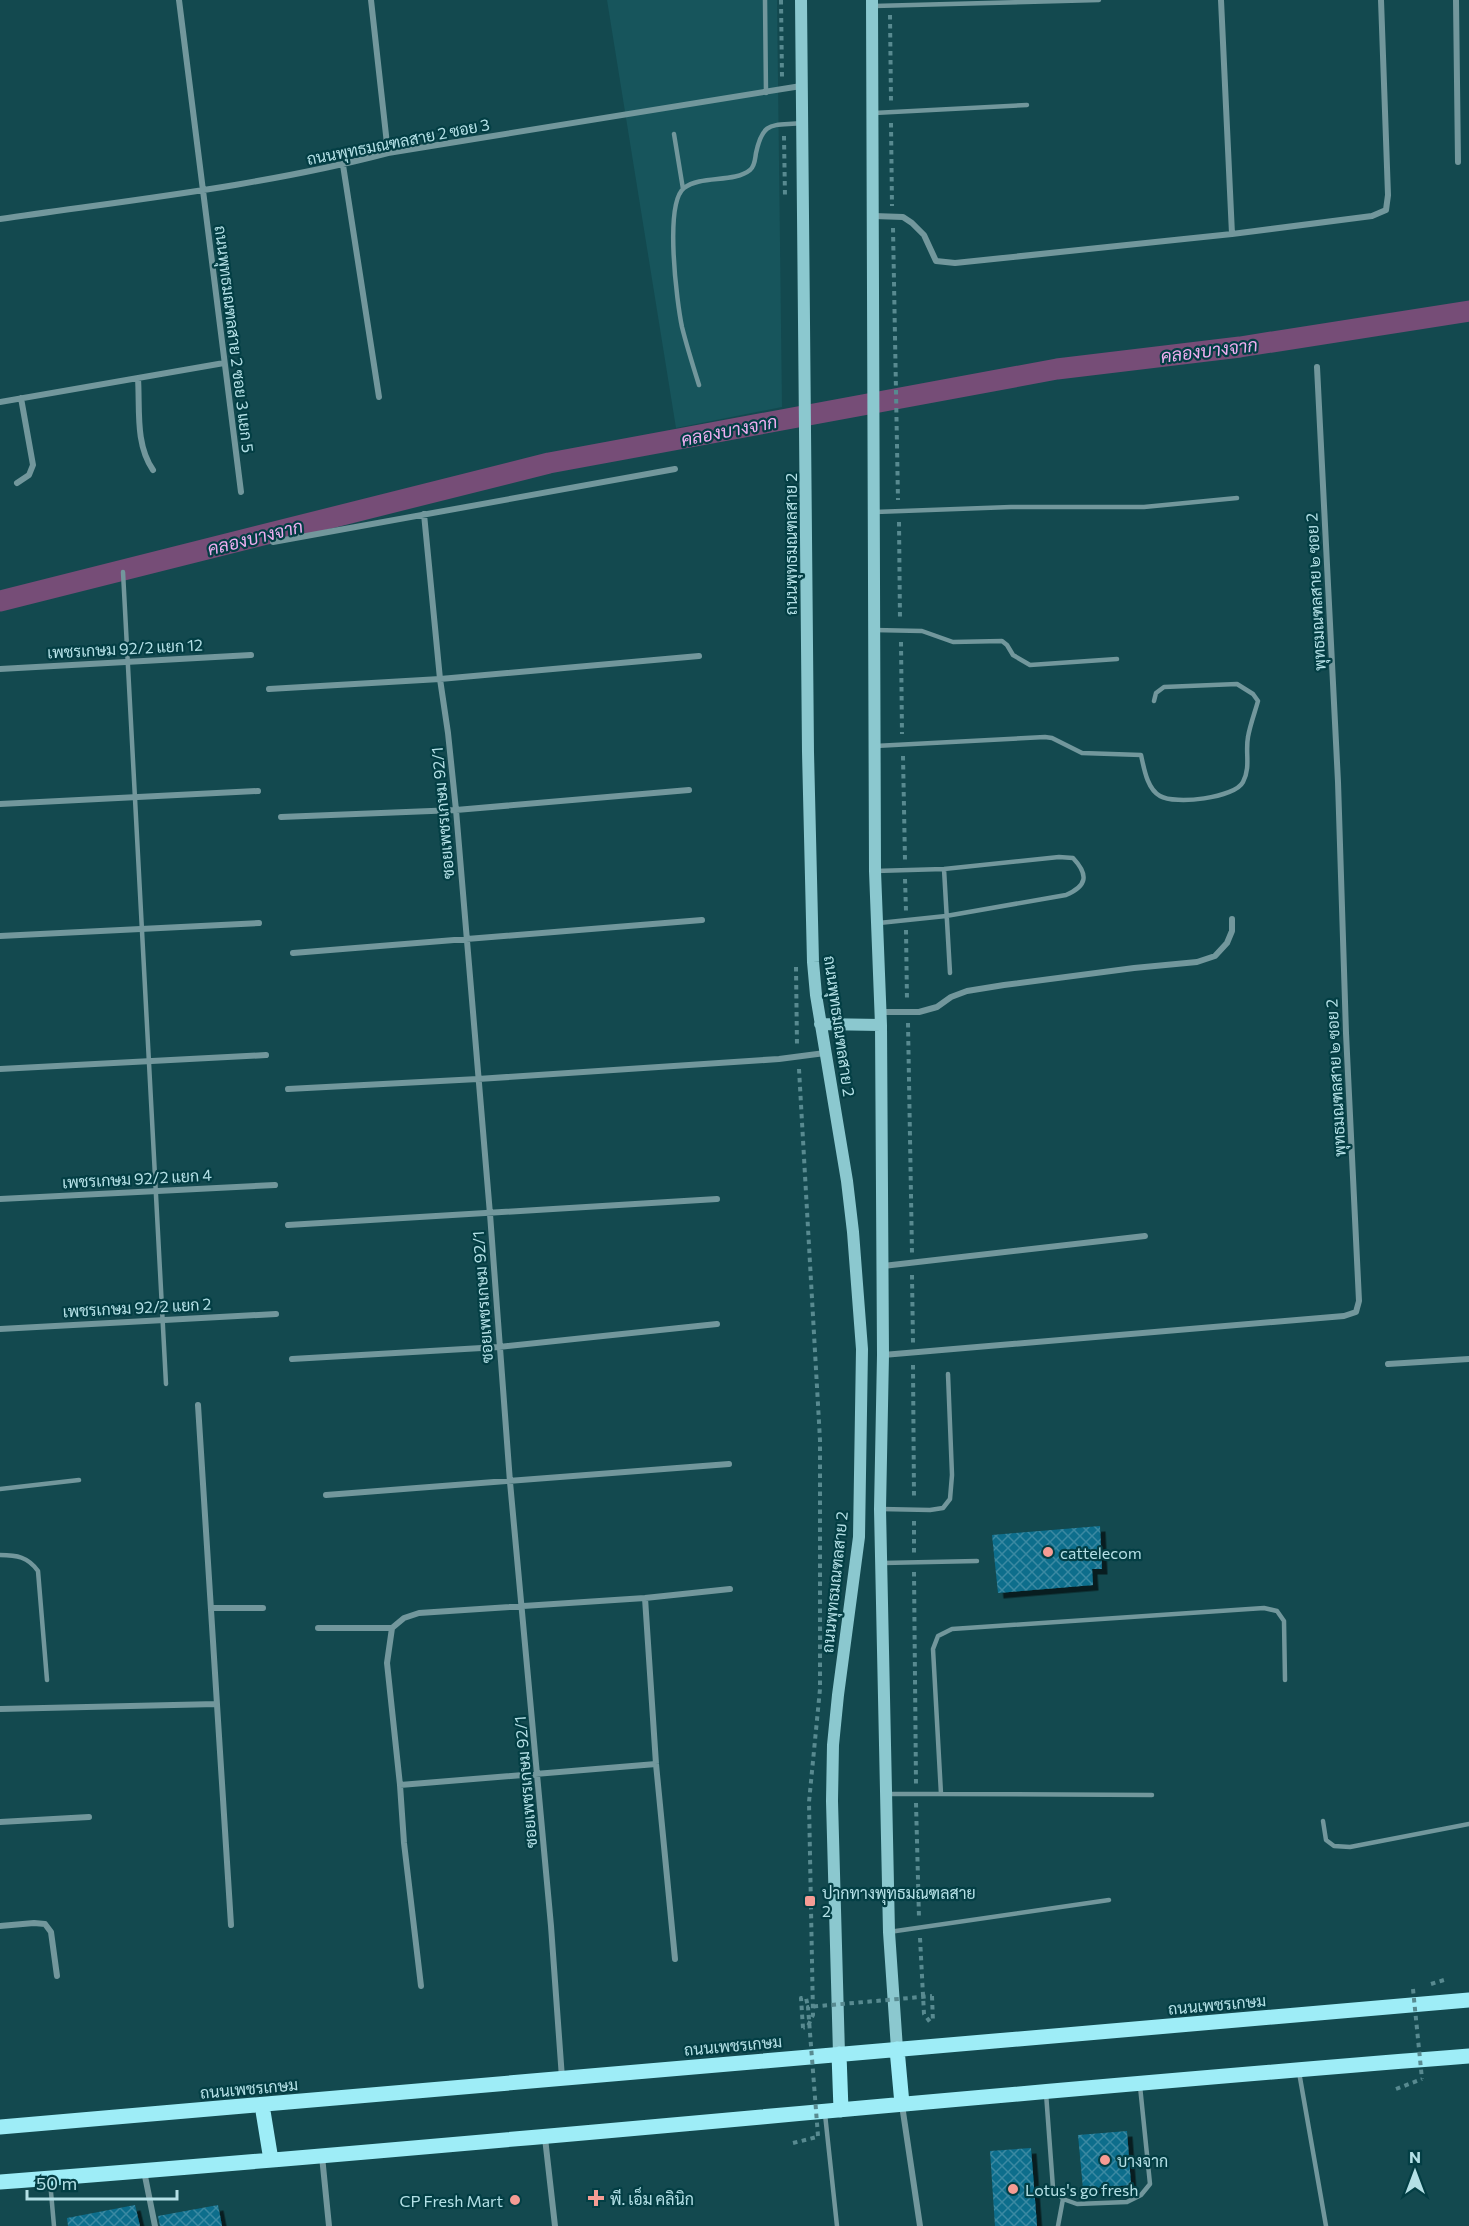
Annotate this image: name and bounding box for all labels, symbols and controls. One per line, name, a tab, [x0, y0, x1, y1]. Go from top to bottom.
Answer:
street label: ถนนพุทธมณฑลสาย 2 ซอย 3	[305, 114, 492, 171]
street label: ถนนพุทธมณฑลสาย 2 ซอย 3 แยก 5	[209, 224, 258, 454]
water label: คลองบางจาก	[1159, 333, 1259, 367]
water label: คลองบางจาก	[679, 410, 779, 450]
street label: ถนนพุทธมณฑลสาย 2	[781, 473, 803, 615]
street label: พุทธมณฑลสาย ๒ ซอย 2	[1301, 512, 1332, 671]
water label: คลองบางจาก	[205, 515, 305, 559]
street label: เพชรเกษม 92/2 แยก 12	[47, 634, 203, 662]
street label: ซอยเพชรเกษม 92/1	[427, 746, 457, 880]
street label: ถนนพุทธมณฑลสาย 2	[818, 954, 859, 1098]
street label: พุทธมณฑลสาย ๒ ซอย 2	[1321, 998, 1352, 1157]
street label: เพชรเกษม 92/2 แยก 4	[62, 1165, 213, 1191]
street label: ซอยเพชรเกษม 92/1	[468, 1230, 496, 1364]
street label: เพชรเกษม 92/2 แยก 2	[62, 1294, 212, 1320]
street label: ถนนพุทธมณฑลสาย 2	[817, 1510, 854, 1654]
place label: cattelecom	[1060, 1543, 1142, 1562]
marker: cattelecom	[1041, 1545, 1055, 1559]
street label: ซอยเพชรเกษม 92/1	[510, 1715, 540, 1849]
place label: ปากทางพุทธมณฑลสาย 2	[822, 1883, 976, 1920]
marker: ปากทางพุทธมณฑลสาย 2	[803, 1894, 817, 1908]
street label: ถนนเพชรเกษม	[1167, 1990, 1267, 2018]
street label: ถนนเพชรเกษม	[683, 2031, 783, 2059]
street label: ถนนเพชรเกษม	[199, 2074, 299, 2102]
north arrow	[1385, 2142, 1445, 2202]
text: N	[1409, 2147, 1421, 2166]
place label: บางจาก	[1117, 2151, 1168, 2170]
marker: บางจาก	[1098, 2153, 1112, 2167]
scale bar	[27, 2163, 177, 2201]
text: 50 m	[36, 2172, 77, 2194]
place label: Lotus's go fresh	[1025, 2180, 1138, 2199]
marker: Lotus's go fresh	[1006, 2182, 1020, 2196]
place label: พี. เอ็ม คลินิก	[610, 2186, 694, 2208]
marker: พี. เอ็ม คลินิก	[587, 2189, 605, 2207]
place label: CP Fresh Mart	[399, 2191, 503, 2210]
marker: CP Fresh Mart	[508, 2193, 522, 2207]

